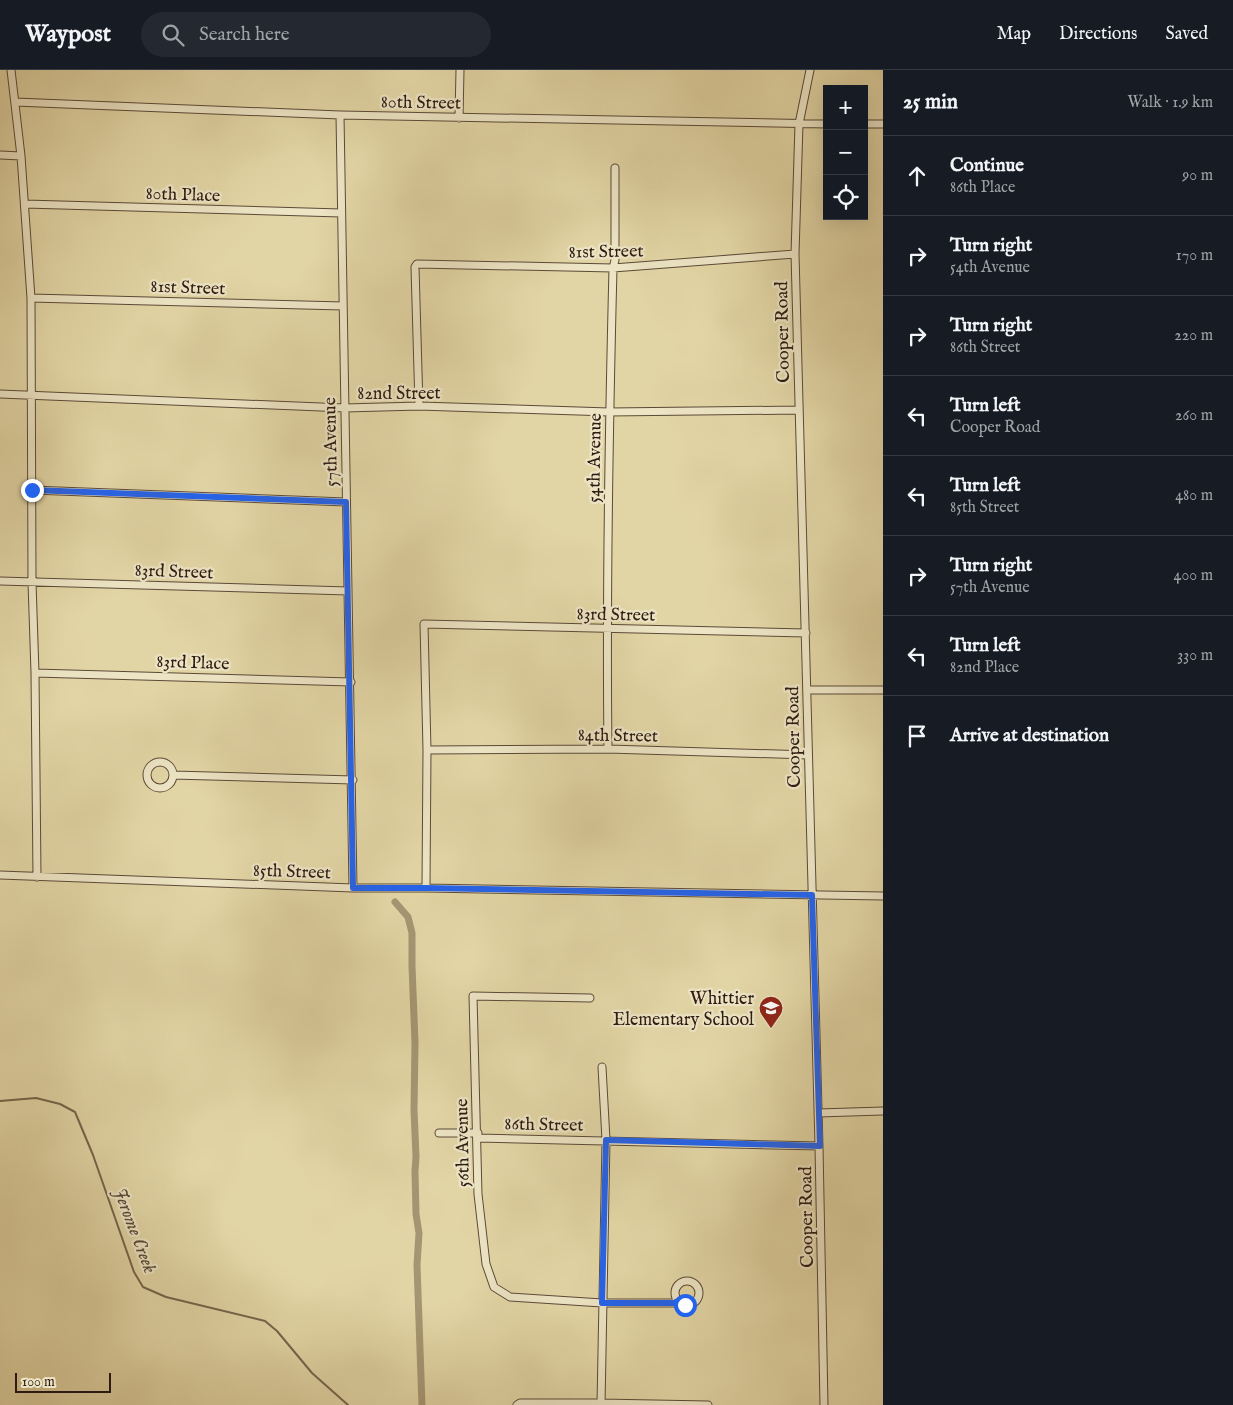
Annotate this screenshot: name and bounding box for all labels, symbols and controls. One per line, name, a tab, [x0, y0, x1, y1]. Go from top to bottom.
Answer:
search box	[141, 12, 491, 57]
text: Waypost	[25, 19, 111, 50]
icon: search	[159, 21, 187, 49]
text: Search here	[199, 23, 290, 47]
text: Map	[997, 23, 1031, 46]
text: Directions	[1059, 23, 1137, 46]
text: Saved	[1165, 23, 1208, 46]
map controls	[823, 85, 868, 220]
button: +	[823, 85, 868, 130]
text: 25 min	[903, 89, 958, 116]
street label: 80th Street	[381, 91, 461, 116]
text: Walk · 1.9 km	[1128, 93, 1213, 113]
button: −	[823, 130, 868, 175]
text: Continue	[950, 154, 1024, 178]
icon: ahead	[903, 162, 931, 190]
text: 90 m	[1182, 166, 1213, 186]
button: locate	[823, 175, 868, 220]
text: 86th Place	[950, 178, 1015, 198]
street label: 80th Place	[145, 183, 221, 208]
text: Turn right	[950, 234, 1032, 258]
street label: 81st Street	[568, 240, 644, 265]
icon: right	[903, 242, 931, 270]
text: 170 m	[1176, 246, 1213, 266]
text: 54th Avenue	[950, 258, 1030, 278]
street label: 81st Street	[150, 276, 226, 301]
street label: Cooper Road	[771, 281, 796, 383]
text: Turn right	[950, 314, 1032, 338]
icon: right	[903, 322, 931, 350]
text: 220 m	[1174, 326, 1213, 346]
text: 86th Street	[950, 338, 1020, 358]
street label: 82nd Street	[357, 383, 441, 406]
text: Turn left	[950, 394, 1021, 418]
street label: 57th Avenue	[319, 397, 344, 487]
icon: left	[903, 402, 931, 430]
text: 260 m	[1175, 406, 1213, 426]
street label: 54th Avenue	[583, 413, 608, 503]
text: Cooper Road	[950, 418, 1040, 438]
text: Turn left	[950, 474, 1021, 498]
route end	[21, 479, 44, 502]
icon: left	[903, 482, 931, 510]
text: 480 m	[1175, 486, 1213, 506]
text: 85th Street	[950, 498, 1019, 518]
text: Turn right	[950, 554, 1032, 578]
street label: 83rd Street	[134, 560, 214, 585]
icon: right	[903, 562, 931, 590]
text: 400 m	[1174, 566, 1213, 586]
text: 57th Avenue	[950, 578, 1030, 598]
street label: 83rd Street	[576, 603, 655, 628]
text: Turn left	[950, 634, 1021, 658]
icon: left	[903, 642, 931, 670]
text: 330 m	[1177, 646, 1213, 666]
street label: 83rd Place	[156, 651, 230, 676]
text: 82nd Place	[950, 658, 1019, 678]
street label: Cooper Road	[782, 686, 807, 788]
icon: arrive	[903, 722, 931, 750]
street label: 84th Street	[578, 724, 658, 749]
text: Arrive at destination	[950, 724, 1109, 748]
street label: 85th Street	[253, 860, 331, 885]
place label: Whittier Elementary School	[613, 988, 754, 1032]
school or university icon: Whittier Elementary School	[758, 995, 784, 1029]
street label: 56th Avenue	[451, 1098, 476, 1188]
street label: 86th Street	[504, 1113, 584, 1138]
street label: Cooper Road	[795, 1166, 820, 1268]
water label: Jerome Creek	[107, 1185, 161, 1277]
route start	[674, 1294, 697, 1317]
scale bar	[15, 1370, 111, 1393]
text: 100 m	[22, 1373, 55, 1391]

